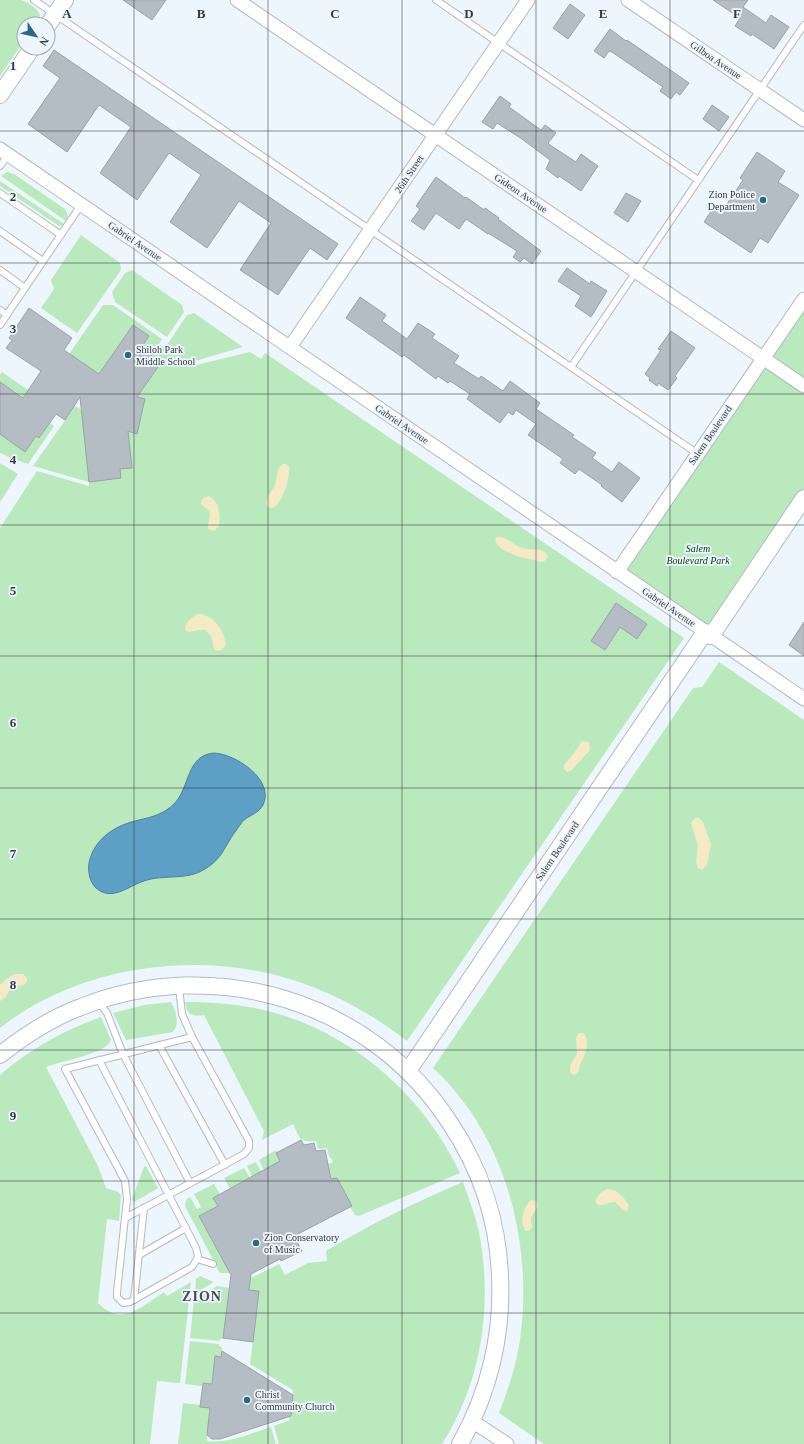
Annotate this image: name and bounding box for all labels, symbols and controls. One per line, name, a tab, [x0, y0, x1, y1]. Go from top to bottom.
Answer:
text: A	[62, 6, 72, 21]
text: B	[197, 6, 206, 21]
text: C	[330, 6, 340, 21]
text: D	[464, 6, 474, 21]
text: E	[599, 6, 607, 21]
text: F	[733, 6, 741, 21]
north arrow	[16, 16, 56, 56]
text: N	[37, 35, 51, 48]
street label: Gilboa Avenue	[688, 39, 744, 82]
text: 1	[10, 58, 16, 73]
street label: 26th Street	[392, 153, 426, 195]
street label: Gideon Avenue	[492, 171, 550, 215]
text: 2	[10, 189, 16, 204]
place label: Zion Police Department	[708, 189, 756, 212]
marker: Zion Police Department	[758, 195, 768, 205]
street label: Gabriel Avenue	[106, 219, 164, 263]
text: 3	[10, 321, 17, 336]
place label: Shiloh Park Middle School	[136, 344, 195, 367]
marker: Shiloh Park Middle School	[123, 350, 133, 360]
street label: Gabriel Avenue	[373, 402, 431, 446]
street label: Salem Boulevard	[686, 403, 734, 467]
text: 4	[10, 452, 17, 467]
park label: Salem Boulevard Park	[666, 543, 730, 566]
text: 5	[10, 583, 17, 598]
street label: Gabriel Avenue	[640, 585, 698, 629]
text: 6	[10, 715, 17, 730]
street label: Salem Boulevard	[533, 819, 581, 883]
text: 7	[10, 846, 17, 861]
text: 8	[10, 977, 17, 992]
text: 9	[10, 1108, 17, 1123]
place label: Zion Conservatory of Music	[264, 1232, 339, 1255]
marker: Zion Conservatory of Music	[251, 1238, 261, 1248]
district label: ZION	[182, 1289, 222, 1304]
place label: Christ Community Church	[255, 1389, 335, 1412]
marker: Christ Community Church	[242, 1395, 252, 1405]

